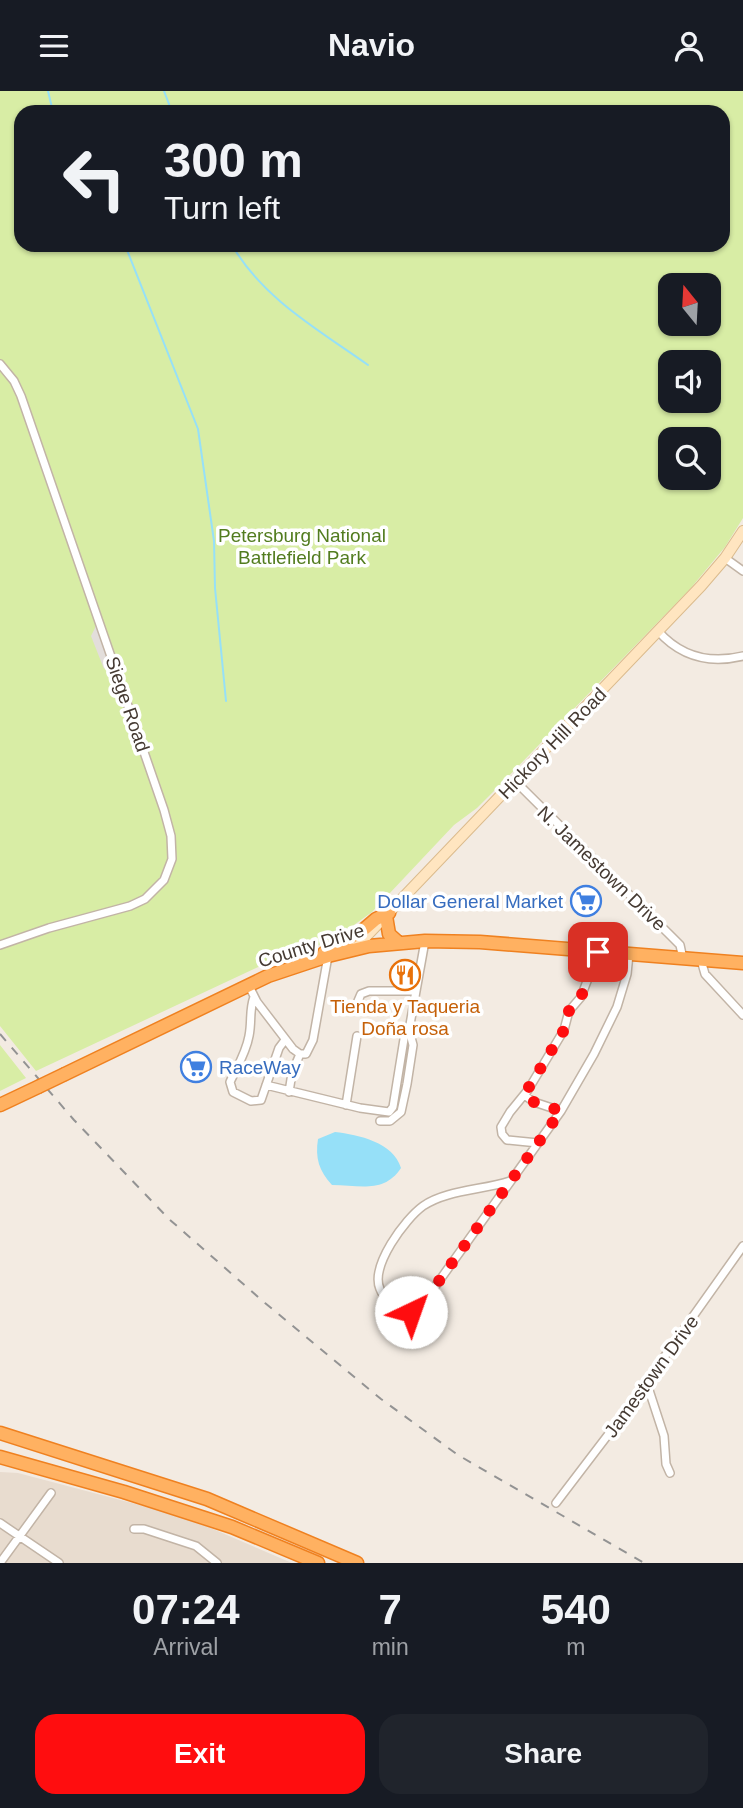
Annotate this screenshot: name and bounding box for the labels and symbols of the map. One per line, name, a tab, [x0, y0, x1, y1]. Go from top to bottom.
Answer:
north arrow	[658, 273, 721, 336]
park label: Petersburg National Battlefield Park	[218, 525, 386, 568]
street label: Siege Road	[101, 654, 154, 755]
street label: Hickory Hill Road	[494, 684, 611, 803]
street label: N. Jamestown Drive	[533, 802, 670, 935]
supermarket icon: Dollar General Market	[569, 884, 603, 918]
place label: Dollar General Market	[377, 891, 564, 912]
street label: County Drive	[256, 919, 367, 972]
pin	[568, 922, 628, 982]
restaurant icon: Tienda y Taqueria Doña rosa	[388, 958, 422, 992]
place label: Tienda y Taqueria Doña rosa	[330, 996, 480, 1039]
supermarket icon: RaceWay	[179, 1050, 213, 1084]
place label: RaceWay	[219, 1057, 301, 1078]
position arrow	[374, 1275, 448, 1349]
street label: Jamestown Drive	[600, 1311, 703, 1441]

